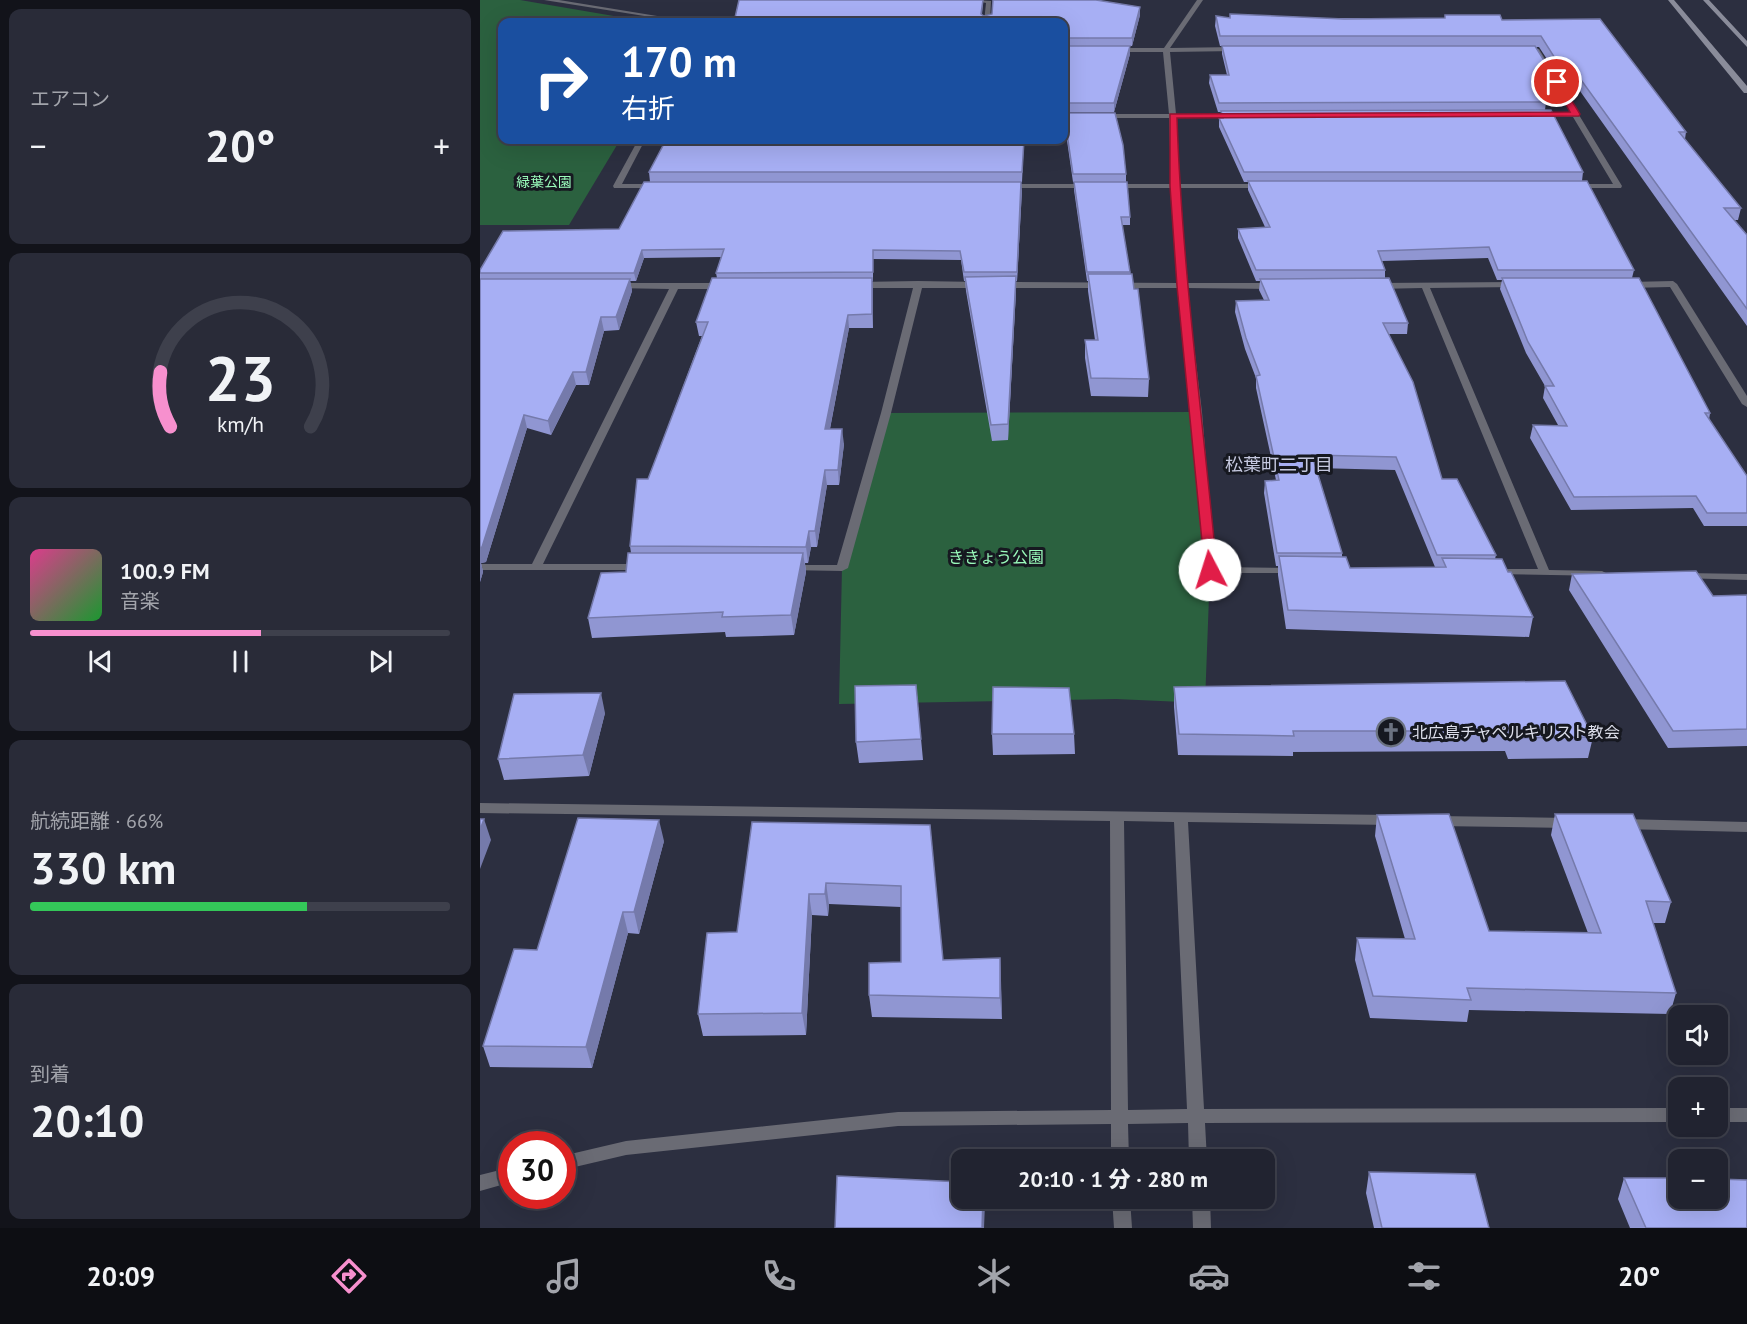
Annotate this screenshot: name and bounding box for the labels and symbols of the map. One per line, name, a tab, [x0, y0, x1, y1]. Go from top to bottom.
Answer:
pin	[1531, 56, 1582, 107]
park label: 緑葉公園	[516, 173, 572, 191]
district label: 松葉町二丁目	[1225, 453, 1333, 476]
position arrow	[1178, 538, 1242, 602]
park label: ききょう公園	[948, 547, 1044, 567]
church icon: 北広島チャペルキリスト教会	[1375, 716, 1407, 748]
place label: 北広島チャペルキリスト教会	[1412, 722, 1620, 742]
speed limit sign: 30	[498, 1131, 576, 1209]

